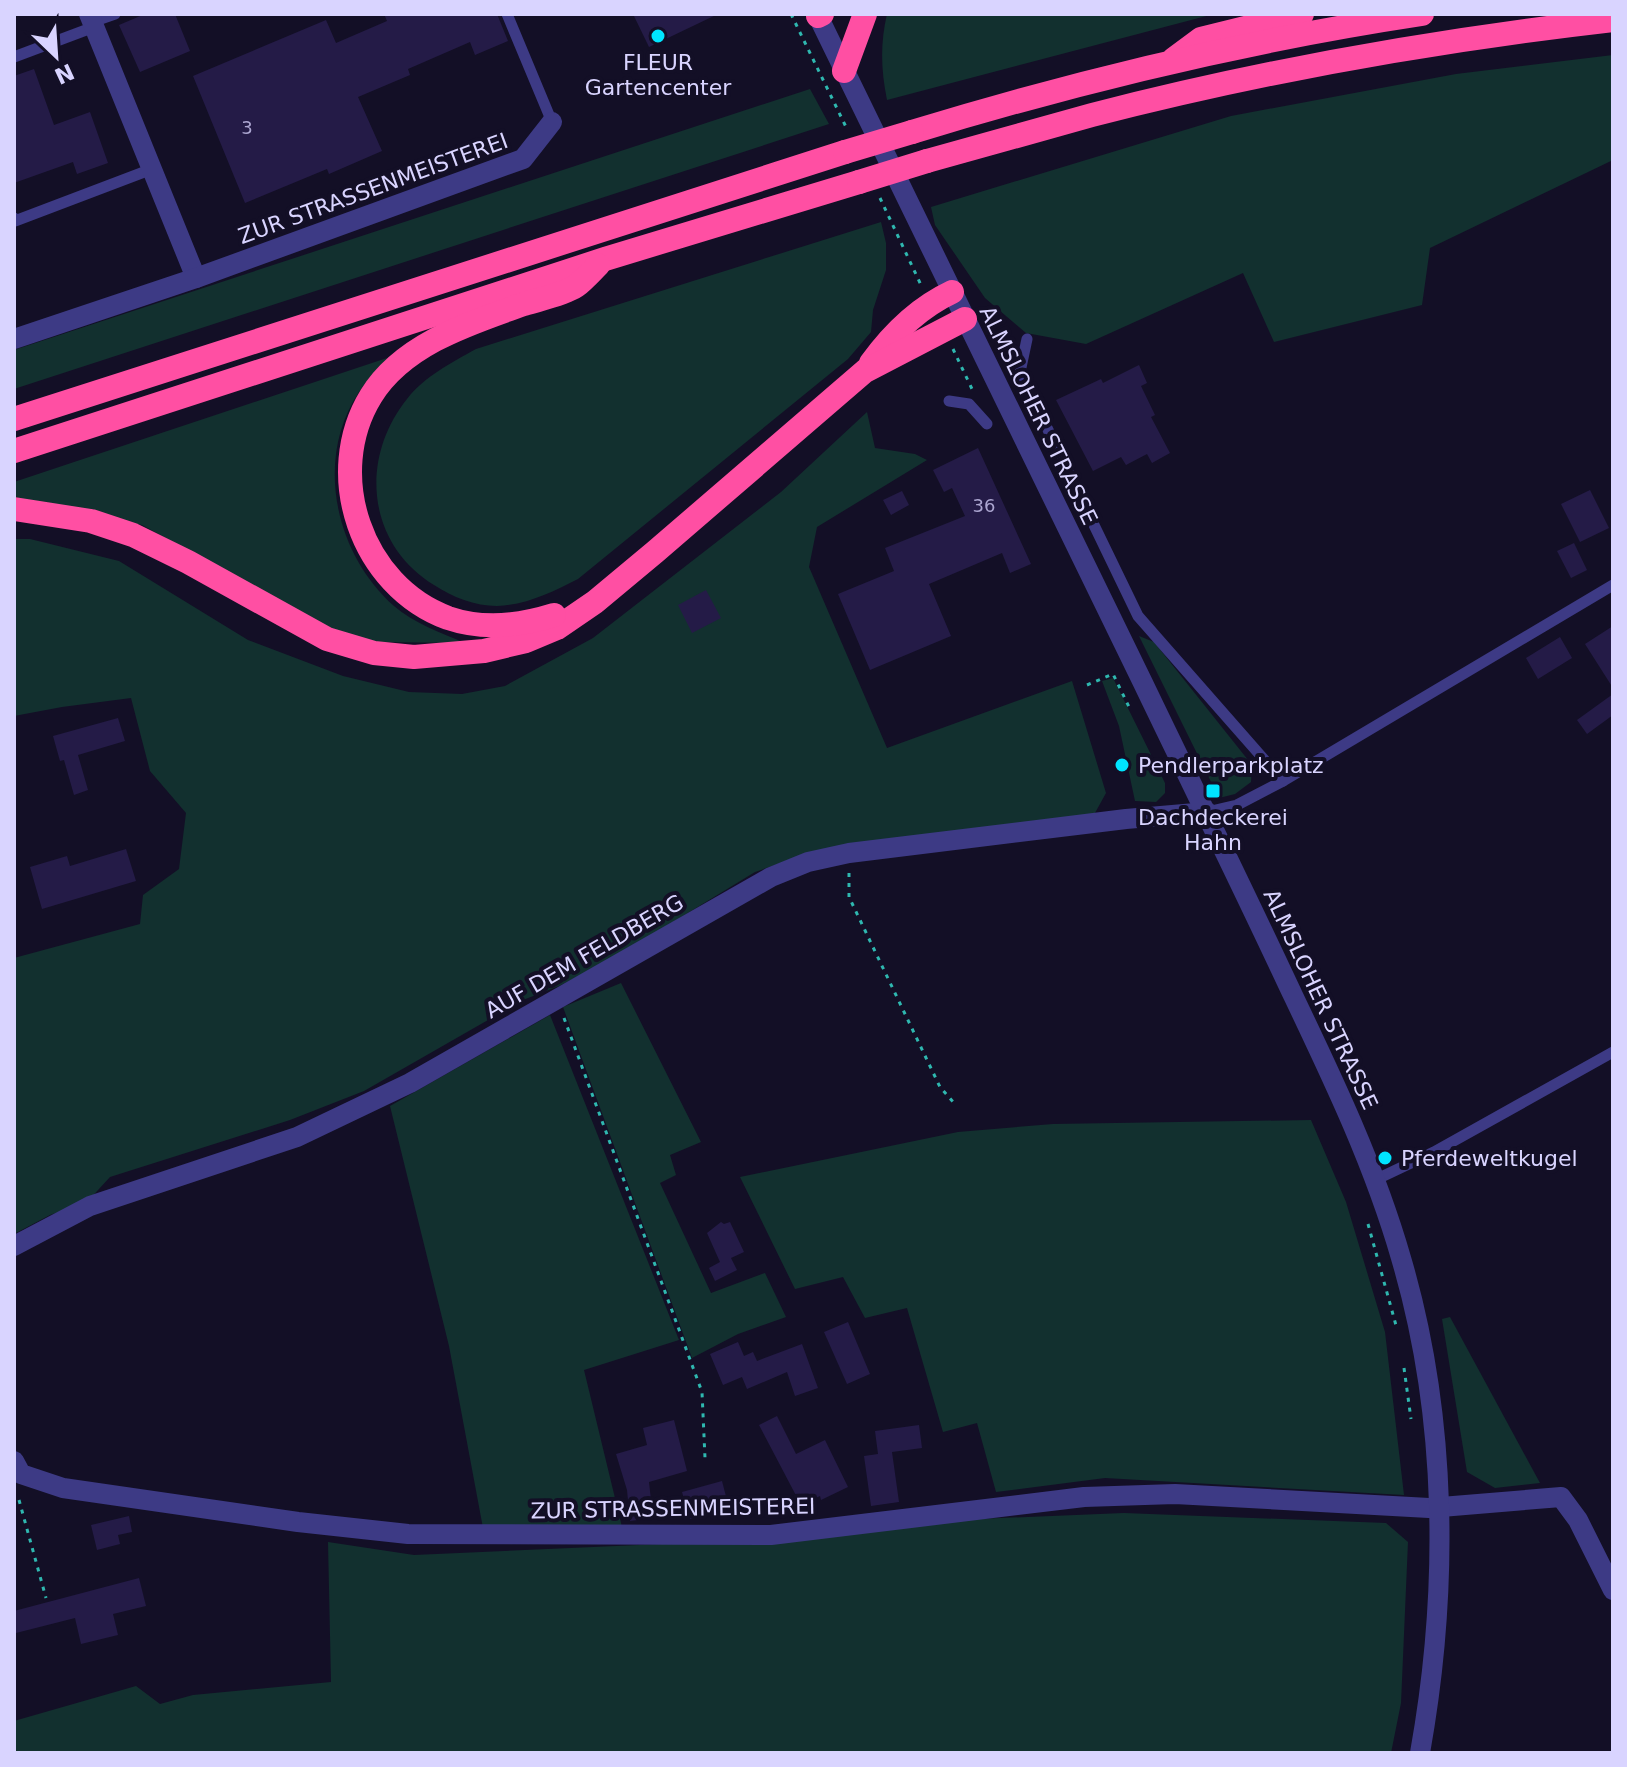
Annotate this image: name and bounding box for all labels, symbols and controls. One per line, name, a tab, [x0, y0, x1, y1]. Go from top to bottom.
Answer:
north arrow	[16, 16, 96, 96]
marker: FLEUR Gartencenter	[649, 27, 667, 45]
place label: FLEUR Gartencenter	[585, 50, 732, 100]
text: N	[51, 58, 78, 89]
house number: 3	[241, 117, 253, 138]
street label: ZUR STRASSENMEISTEREI	[235, 128, 511, 249]
street label: ALMSLOHER STRASSE	[975, 302, 1102, 529]
house number: 36	[973, 495, 995, 516]
place label: Pendlerparkplatz	[1138, 753, 1324, 778]
marker: Pendlerparkplatz	[1113, 756, 1131, 774]
marker: Dachdeckerei Hahn	[1204, 782, 1222, 800]
place label: Dachdeckerei Hahn	[1138, 805, 1288, 855]
street label: ALMSLOHER STRASSE	[1258, 885, 1383, 1113]
street label: AUF DEM FELDBERG	[481, 889, 688, 1023]
place label: Pferdeweltkugel	[1401, 1146, 1578, 1171]
marker: Pferdeweltkugel	[1376, 1149, 1394, 1167]
street label: ZUR STRASSENMEISTEREI	[530, 1494, 816, 1523]

